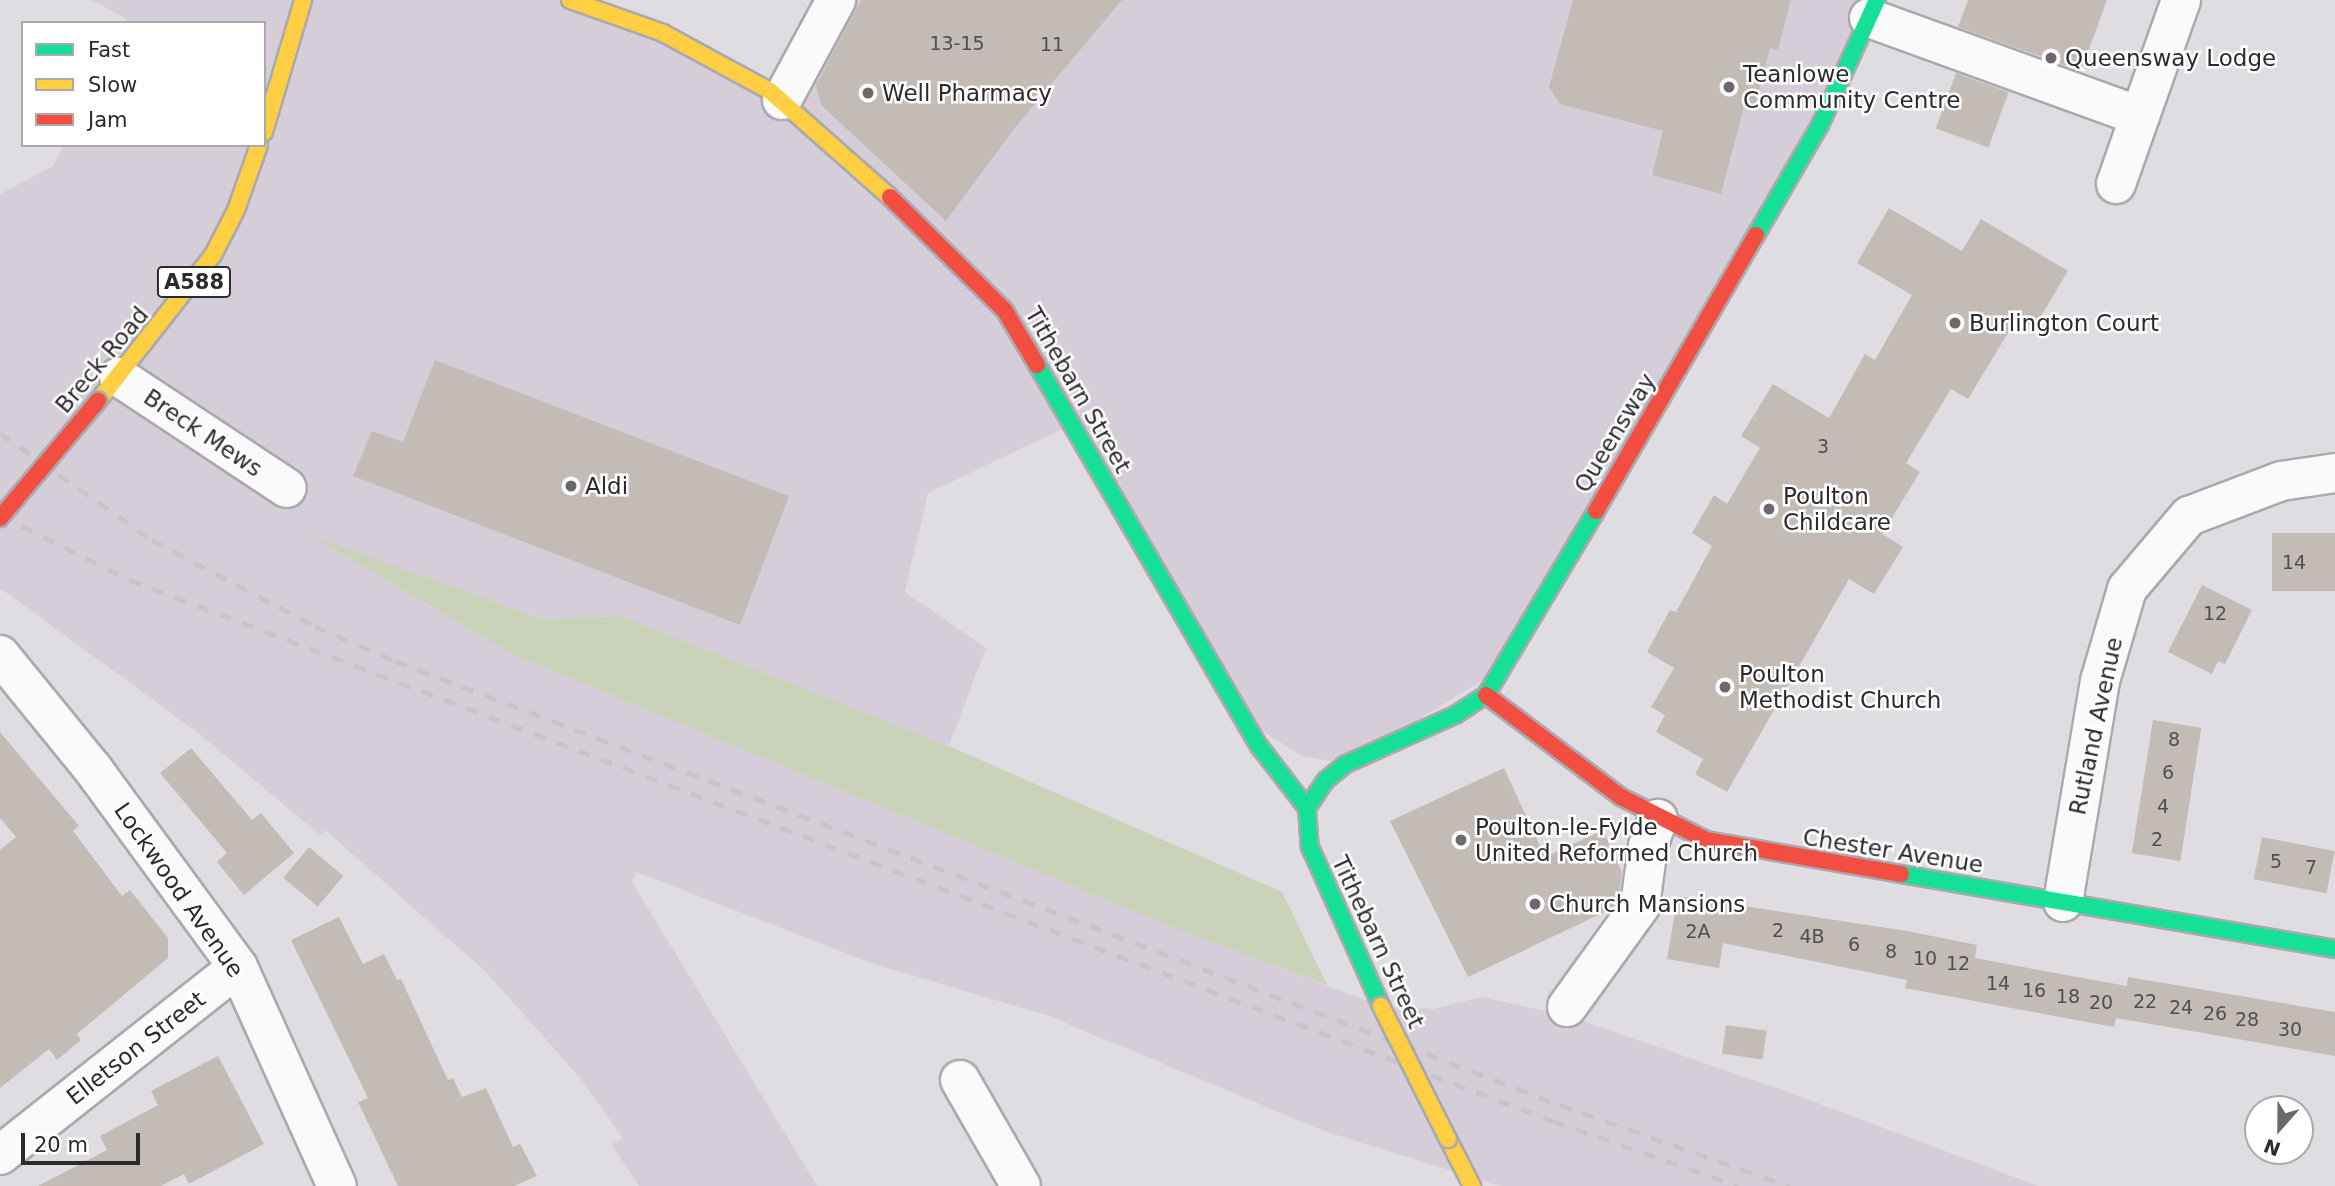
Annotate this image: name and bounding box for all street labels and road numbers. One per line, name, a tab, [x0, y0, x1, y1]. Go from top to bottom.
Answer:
road number: A588	[156, 264, 232, 300]
street label: Breck Road	[50, 301, 154, 419]
street label: Tithebarn Street	[1019, 302, 1137, 478]
street label: Queensway	[1569, 368, 1661, 498]
street label: Breck Mews	[139, 383, 267, 483]
street label: Rutland Avenue	[2064, 635, 2128, 817]
street label: Lockwood Avenue	[108, 797, 250, 983]
street label: Chester Avenue	[1801, 823, 1985, 879]
street label: Tithebarn Street	[1326, 851, 1430, 1033]
street label: Elletson Street	[61, 985, 211, 1111]

